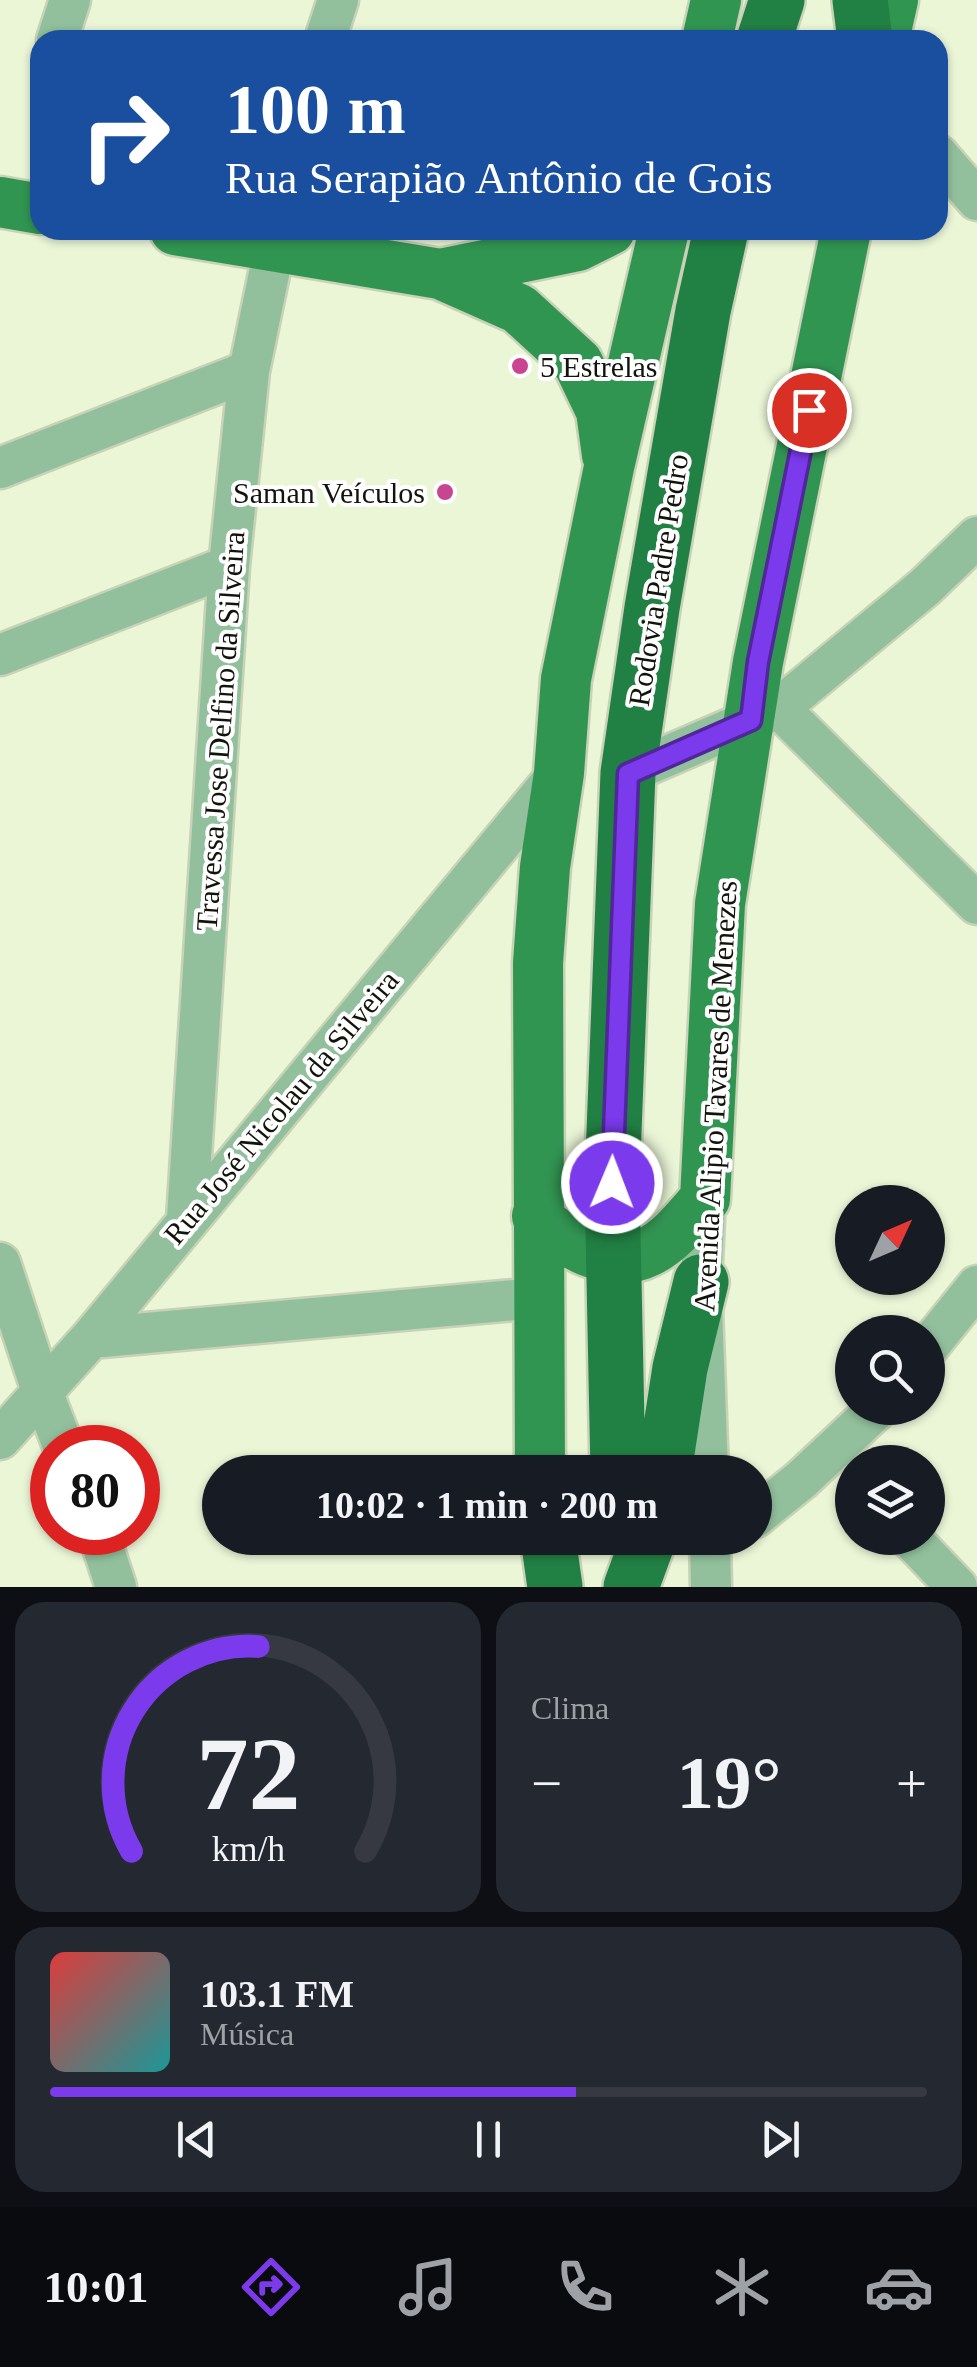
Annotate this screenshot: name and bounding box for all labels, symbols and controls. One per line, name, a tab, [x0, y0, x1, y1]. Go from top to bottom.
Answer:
icon: right	[60, 70, 190, 200]
text: 100 m	[225, 71, 406, 148]
text: Rua Serapião Antônio de Gois	[225, 153, 772, 203]
place label: 5 Estrelas	[540, 350, 657, 383]
marker: 5 Estrelas	[509, 355, 531, 377]
pin	[767, 368, 852, 453]
icon: arrive	[782, 383, 837, 438]
street label: Rodovia Padre Pedro	[622, 452, 694, 708]
place label: Saman Veículos	[233, 476, 425, 509]
marker: Saman Veículos	[434, 481, 456, 503]
street label: Travessa Jose Delfino da Silveira	[190, 530, 250, 932]
street label: Avenida Alipio Tavares de Menezes	[687, 880, 743, 1312]
street label: Rua José Nicolau da Silveira	[157, 964, 405, 1250]
position arrow	[560, 1131, 664, 1235]
north arrow	[835, 1185, 945, 1295]
map controls	[835, 1185, 945, 1555]
button: search	[835, 1315, 945, 1425]
speed limit sign: 80	[30, 1425, 160, 1555]
button: layers	[835, 1445, 945, 1555]
text: 10:02 · 1 min · 200 m	[316, 1484, 658, 1526]
text: Clima	[531, 1690, 609, 1726]
text: 72	[196, 1716, 300, 1831]
text: 19°	[677, 1741, 782, 1824]
text: −	[531, 1753, 562, 1814]
text: +	[896, 1753, 927, 1814]
text: km/h	[211, 1829, 285, 1869]
text: 103.1 FM	[200, 1973, 354, 2015]
text: Música	[200, 2016, 294, 2052]
icon: previous	[169, 2112, 224, 2167]
icon: pause	[461, 2112, 516, 2167]
icon: next	[753, 2112, 808, 2167]
icon: directions	[236, 2252, 306, 2322]
icon: music	[393, 2252, 463, 2322]
icon: phone	[550, 2252, 620, 2322]
icon: climate	[707, 2252, 777, 2322]
icon: car	[864, 2252, 934, 2322]
text: 10:01	[44, 2262, 149, 2312]

